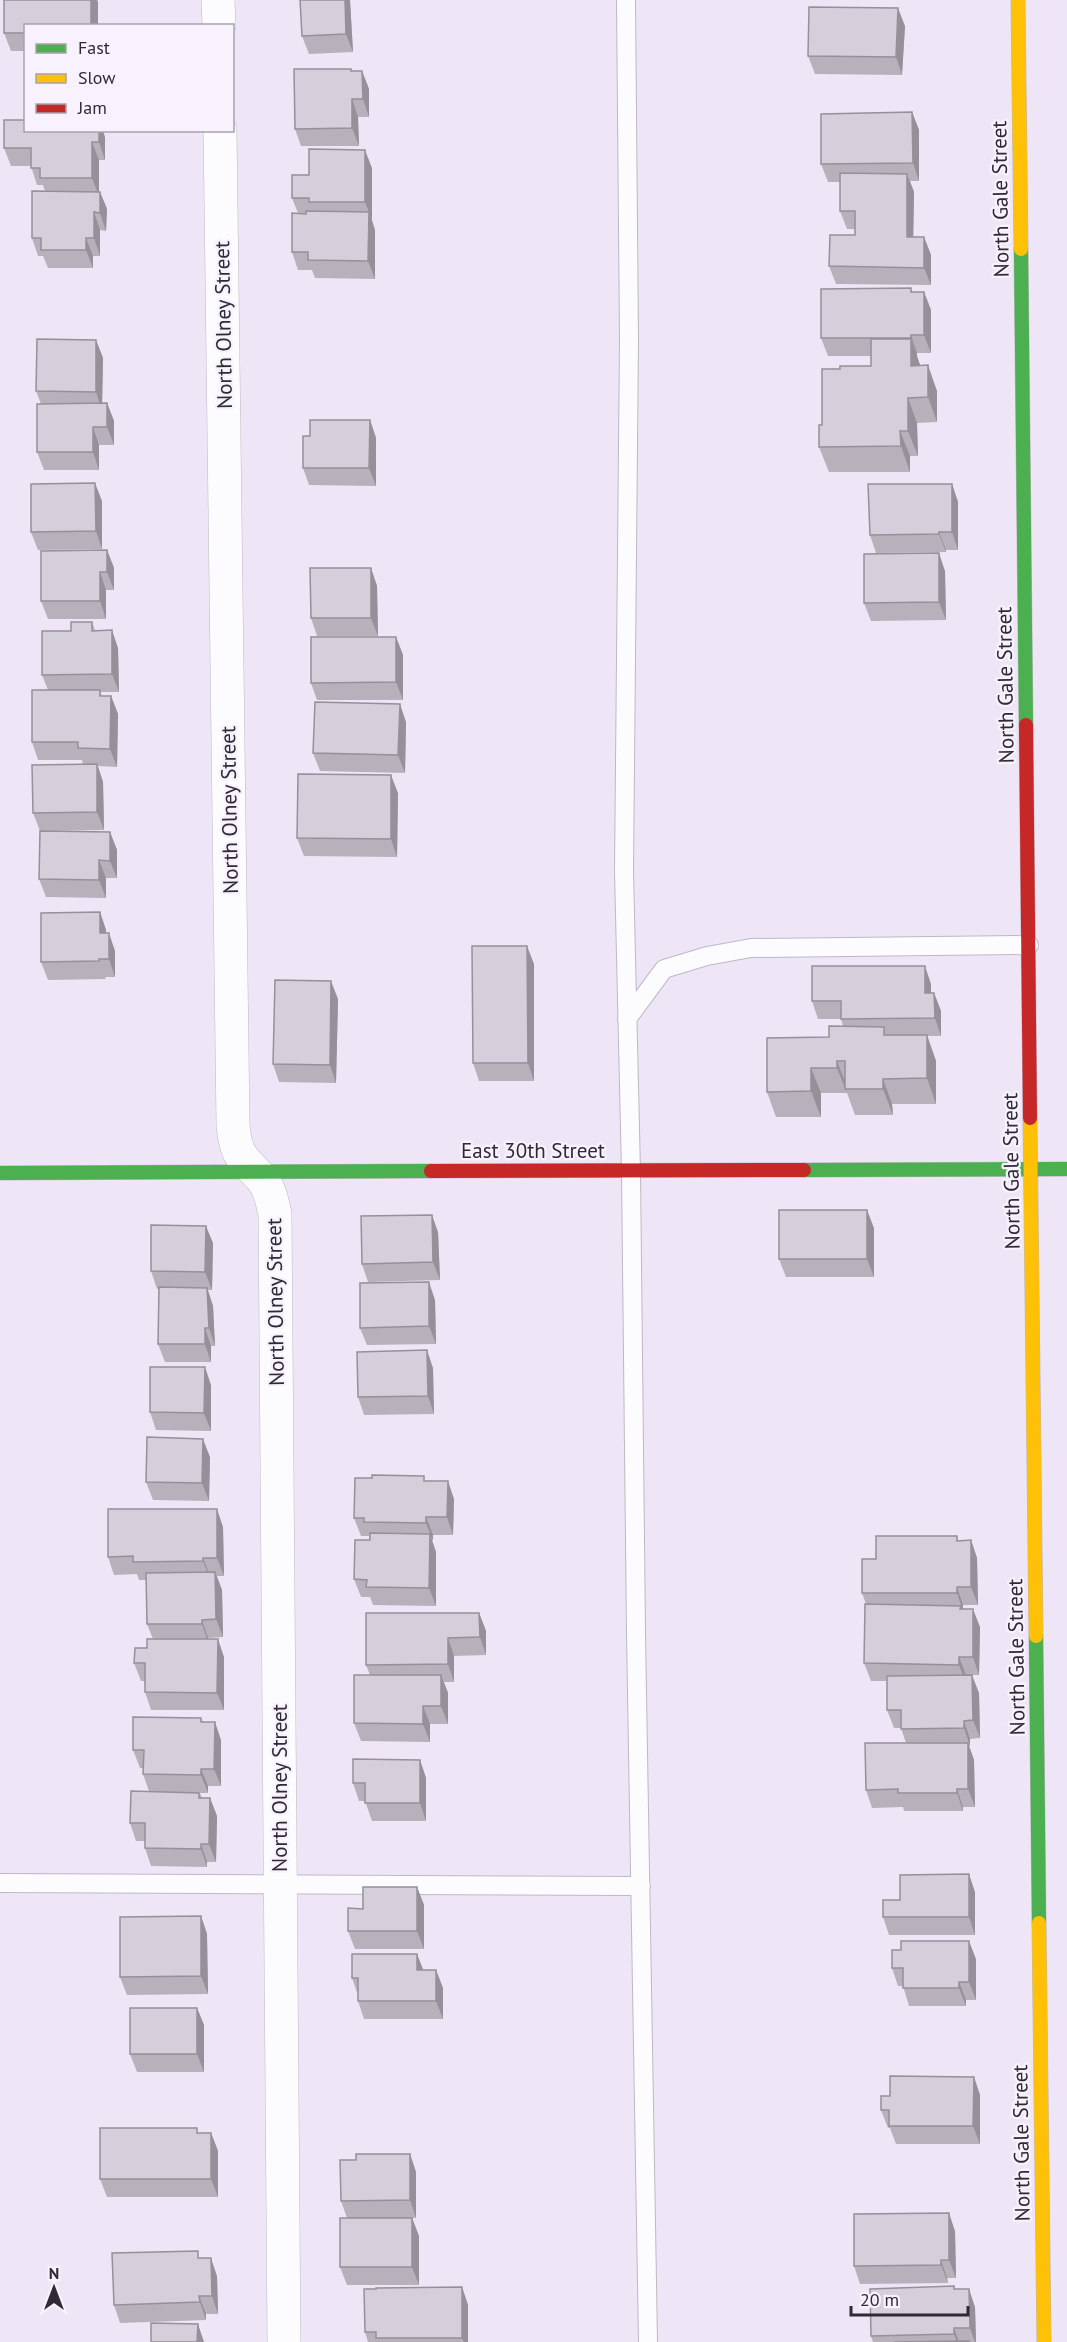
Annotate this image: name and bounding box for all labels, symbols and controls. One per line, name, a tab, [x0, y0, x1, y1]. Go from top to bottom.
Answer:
legend	[24, 24, 234, 132]
text: Fast	[78, 36, 110, 59]
text: Slow	[78, 66, 116, 89]
text: Jam	[77, 96, 107, 119]
street label: North Gale Street	[985, 120, 1015, 278]
street label: North Olney Street	[208, 241, 238, 409]
street label: North Gale Street	[990, 606, 1020, 764]
street label: North Olney Street	[214, 726, 244, 894]
street label: North Gale Street	[996, 1092, 1026, 1250]
street label: East 30th Street	[461, 1137, 605, 1164]
street label: North Olney Street	[260, 1218, 290, 1386]
street label: North Gale Street	[1001, 1578, 1031, 1736]
street label: North Olney Street	[266, 1704, 293, 1872]
street label: North Gale Street	[1006, 2064, 1036, 2222]
north arrow	[24, 2258, 84, 2318]
text: N	[49, 2263, 59, 2283]
scale bar	[851, 2279, 968, 2317]
text: 20 m	[860, 2288, 899, 2311]

